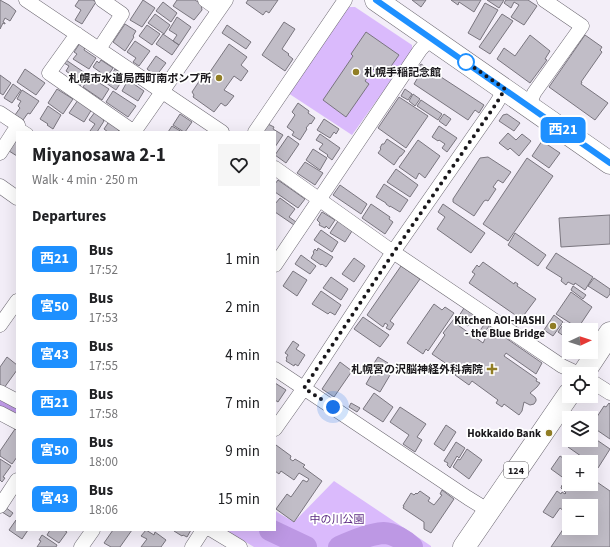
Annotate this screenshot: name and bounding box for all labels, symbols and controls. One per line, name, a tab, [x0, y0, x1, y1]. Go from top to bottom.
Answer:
unlabelled marker	[457, 53, 475, 71]
place label: 札幌手稲記念館	[364, 65, 441, 80]
marker: 札幌手稲記念館	[351, 67, 361, 77]
place label: 札幌市水道局西町南ポンプ所	[68, 71, 211, 86]
marker: 札幌市水道局西町南ポンプ所	[214, 73, 224, 83]
line badge: 西21	[540, 117, 586, 143]
text: 西21	[549, 120, 577, 140]
text: Miyanosawa 2-1	[32, 142, 166, 169]
button: heart	[218, 144, 260, 186]
text: Walk · 4 min · 250 m	[32, 171, 138, 189]
text: Departures	[32, 206, 106, 227]
text: Bus	[89, 240, 113, 261]
text: 西21	[40, 249, 69, 269]
text: 1 min	[225, 249, 260, 270]
text: 17:52	[89, 261, 118, 279]
text: Bus	[89, 288, 113, 309]
text: 宮50	[40, 297, 69, 317]
text: 2 min	[225, 297, 260, 318]
text: 17:53	[89, 309, 118, 327]
place label: Kitchen AOI-HASHI - the Blue Bridge	[454, 313, 545, 341]
marker: Kitchen AOI-HASHI - the Blue Bridge	[548, 321, 558, 331]
north arrow	[562, 323, 598, 359]
map controls	[562, 323, 598, 535]
text: Bus	[89, 336, 113, 357]
text: 宮43	[40, 345, 69, 365]
text: 4 min	[225, 345, 260, 366]
text: 17:55	[89, 357, 118, 375]
place label: 札幌宮の沢脳神経外科病院	[351, 362, 483, 377]
marker: 札幌宮の沢脳神経外科病院	[486, 363, 498, 375]
button: locate	[562, 367, 598, 403]
text: Bus	[89, 384, 113, 405]
text: 西21	[40, 393, 69, 413]
text: 7 min	[225, 393, 260, 414]
your location	[323, 397, 343, 417]
text: 17:58	[89, 405, 118, 423]
button: layers	[562, 411, 598, 447]
place label: Hokkaido Bank	[467, 426, 541, 441]
marker: Hokkaido Bank	[544, 428, 554, 438]
text: Bus	[89, 432, 113, 453]
text: 宮50	[40, 441, 69, 461]
text: 9 min	[225, 441, 260, 462]
text: 18:00	[89, 453, 118, 471]
button: +	[562, 455, 598, 491]
road number: 124	[504, 462, 528, 478]
text: Bus	[89, 480, 113, 501]
text: 宮43	[40, 489, 69, 509]
text: 15 min	[218, 489, 260, 510]
button: −	[562, 499, 598, 535]
text: 18:06	[89, 501, 118, 519]
park label: 中の川公園	[310, 512, 365, 527]

